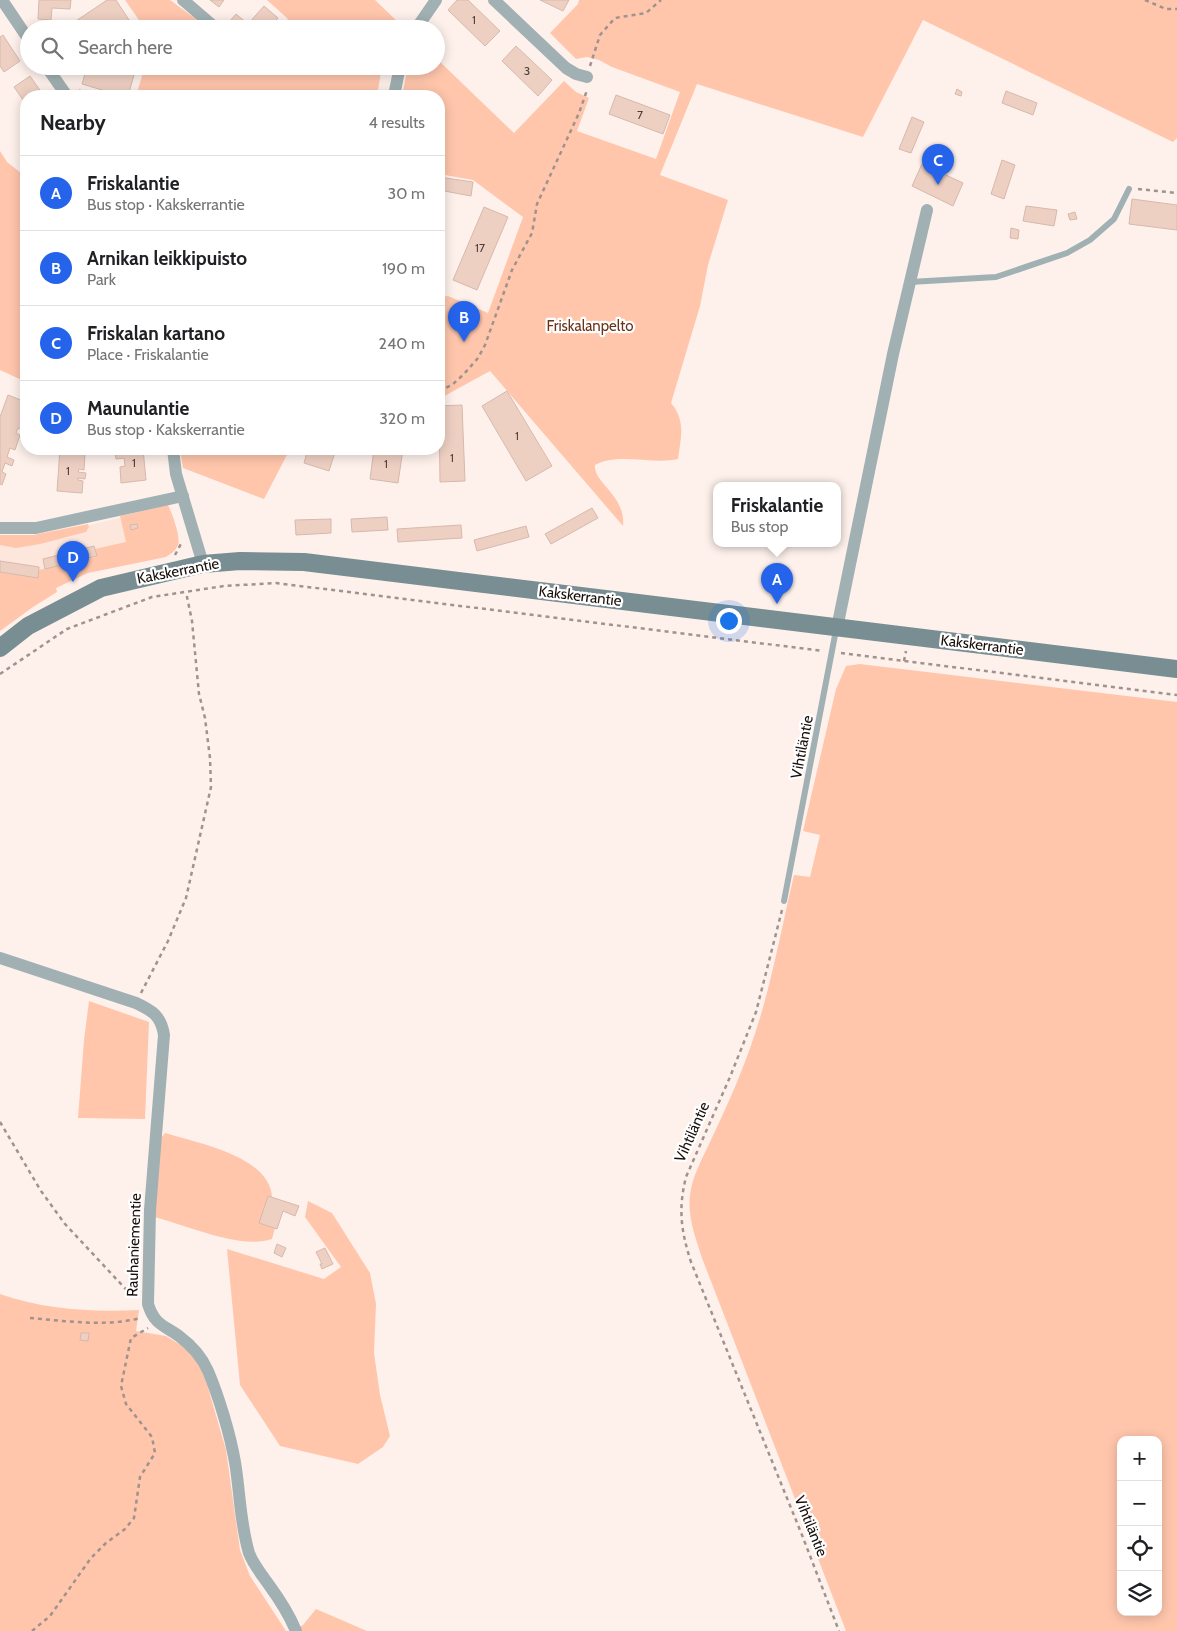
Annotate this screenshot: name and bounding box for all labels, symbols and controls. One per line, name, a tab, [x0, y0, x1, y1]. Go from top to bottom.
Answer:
house number: 1	[472, 12, 476, 27]
search box	[20, 20, 445, 75]
icon: search	[38, 34, 66, 62]
text: Search here	[78, 36, 172, 59]
house number: 3	[524, 63, 530, 78]
house number: 7	[637, 107, 643, 122]
text: Nearby	[40, 110, 106, 135]
text: 4 results	[368, 113, 425, 132]
pin: C	[922, 144, 954, 185]
text: Friskalantie	[87, 172, 179, 195]
text: A	[51, 184, 61, 203]
text: 30 m	[388, 184, 425, 203]
text: Bus stop · Kakskerrantie	[87, 195, 245, 214]
house number: 17	[475, 240, 485, 255]
text: Arnikan leikkipuisto	[87, 247, 247, 270]
text: B	[51, 259, 61, 278]
text: 190 m	[382, 259, 425, 278]
text: Park	[87, 270, 116, 289]
pin: B	[448, 301, 480, 342]
park label: Friskalanpelto	[546, 317, 634, 335]
text: Friskalan kartano	[87, 322, 225, 345]
text: C	[51, 334, 61, 353]
text: 240 m	[379, 334, 425, 353]
text: Place · Friskalantie	[87, 345, 209, 364]
text: Maunulantie	[87, 397, 189, 420]
text: D	[50, 409, 62, 428]
text: 320 m	[379, 409, 425, 428]
text: Bus stop · Kakskerrantie	[87, 420, 245, 439]
house number: 1	[515, 428, 519, 443]
house number: 1	[450, 450, 454, 465]
house number: 1	[132, 455, 136, 470]
house number: 1	[384, 456, 388, 471]
house number: 1	[66, 463, 70, 478]
popup	[713, 482, 841, 547]
text: Friskalantie	[731, 494, 823, 517]
text: Bus stop	[731, 517, 789, 536]
pin: D	[57, 541, 89, 582]
street label: Kakskerrantie	[135, 554, 221, 588]
pin: A	[761, 563, 793, 604]
street label: Kakskerrantie	[537, 582, 623, 610]
your location	[716, 608, 742, 634]
street label: Kakskerrantie	[939, 631, 1025, 659]
street label: Vihtiläntie	[787, 713, 817, 780]
street label: Vihtiläntie	[671, 1099, 713, 1165]
street label: Rauhaniementie	[123, 1193, 145, 1297]
map controls	[1117, 1436, 1162, 1616]
button: +	[1117, 1436, 1162, 1481]
button: −	[1117, 1481, 1162, 1526]
street label: Vihtiläntie	[791, 1493, 831, 1559]
button: locate	[1117, 1526, 1162, 1571]
button: layers	[1117, 1571, 1162, 1616]

